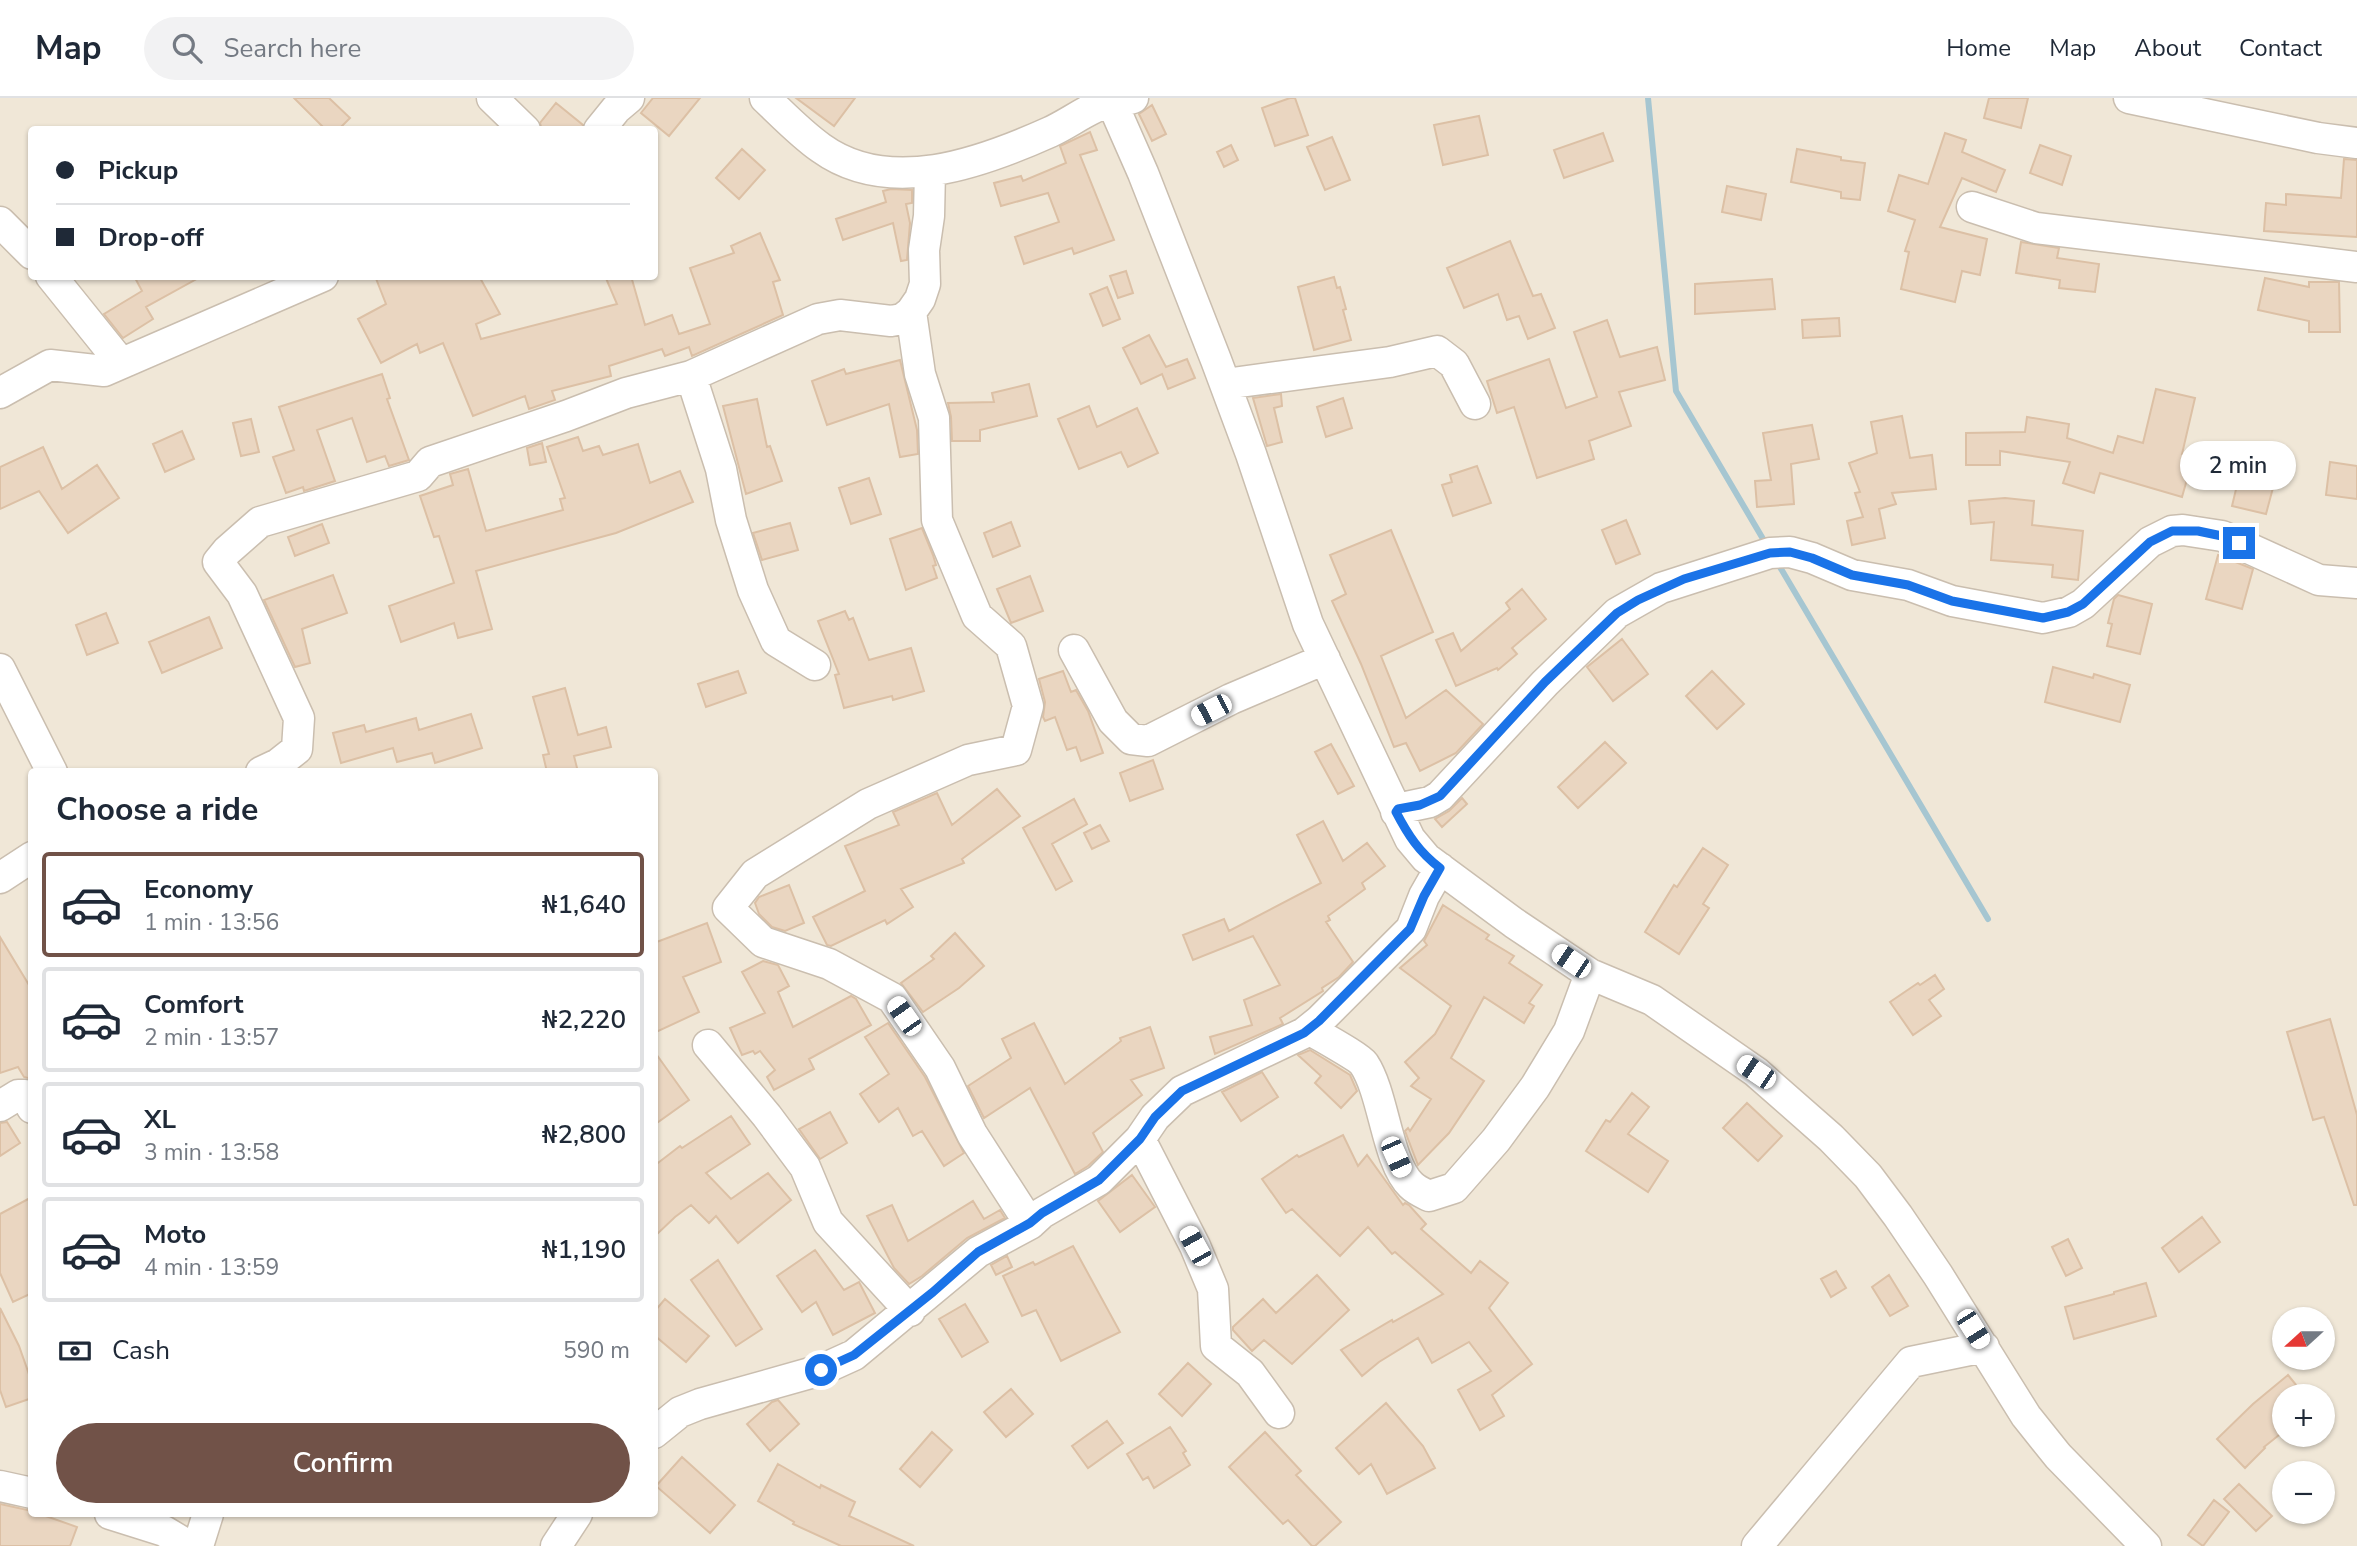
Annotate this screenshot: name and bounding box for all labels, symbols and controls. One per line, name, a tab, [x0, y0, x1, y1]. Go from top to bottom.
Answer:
search box	[144, 17, 634, 80]
text: Map	[35, 26, 102, 71]
icon: search	[168, 29, 206, 67]
text: Search here	[224, 31, 361, 66]
text: Home	[1946, 32, 2011, 64]
text: Map	[2049, 32, 2096, 64]
text: About	[2134, 32, 2201, 64]
text: Contact	[2239, 32, 2322, 64]
text: Pickup	[98, 153, 178, 188]
text: Drop-off	[98, 220, 204, 255]
callout: 2 min	[2181, 442, 2297, 490]
text: 2 min	[2209, 450, 2267, 481]
route end	[2223, 527, 2255, 559]
car	[1188, 691, 1235, 729]
text: Choose a ride	[56, 788, 258, 831]
text: Economy	[144, 872, 253, 907]
icon: car	[60, 873, 123, 936]
text: ₦1,640	[542, 887, 626, 922]
text: 1 min · 13:56	[144, 907, 279, 938]
car	[1548, 941, 1595, 981]
text: Comfort	[144, 987, 244, 1022]
icon: car	[60, 988, 123, 1051]
car	[884, 993, 925, 1039]
text: ₦2,220	[542, 1002, 626, 1037]
text: 2 min · 13:57	[144, 1022, 279, 1053]
car	[1733, 1052, 1780, 1092]
text: XL	[144, 1102, 176, 1137]
icon: car	[60, 1103, 123, 1166]
text: ₦2,800	[542, 1117, 626, 1152]
car	[1378, 1134, 1415, 1180]
text: 3 min · 13:58	[144, 1137, 279, 1168]
text: Moto	[144, 1217, 206, 1252]
icon: car	[60, 1218, 123, 1281]
car	[1176, 1223, 1215, 1269]
text: ₦1,190	[542, 1232, 626, 1267]
text: 4 min · 13:59	[144, 1252, 279, 1283]
car	[1953, 1306, 1994, 1352]
north arrow	[2272, 1307, 2334, 1370]
map controls	[2272, 1307, 2335, 1524]
icon: cash	[56, 1332, 94, 1370]
text: Cash	[112, 1333, 170, 1368]
text: 590 m	[563, 1335, 630, 1366]
route start	[805, 1354, 837, 1386]
button: +	[2272, 1384, 2335, 1447]
button: Confirm	[56, 1423, 630, 1503]
button: −	[2272, 1461, 2335, 1524]

